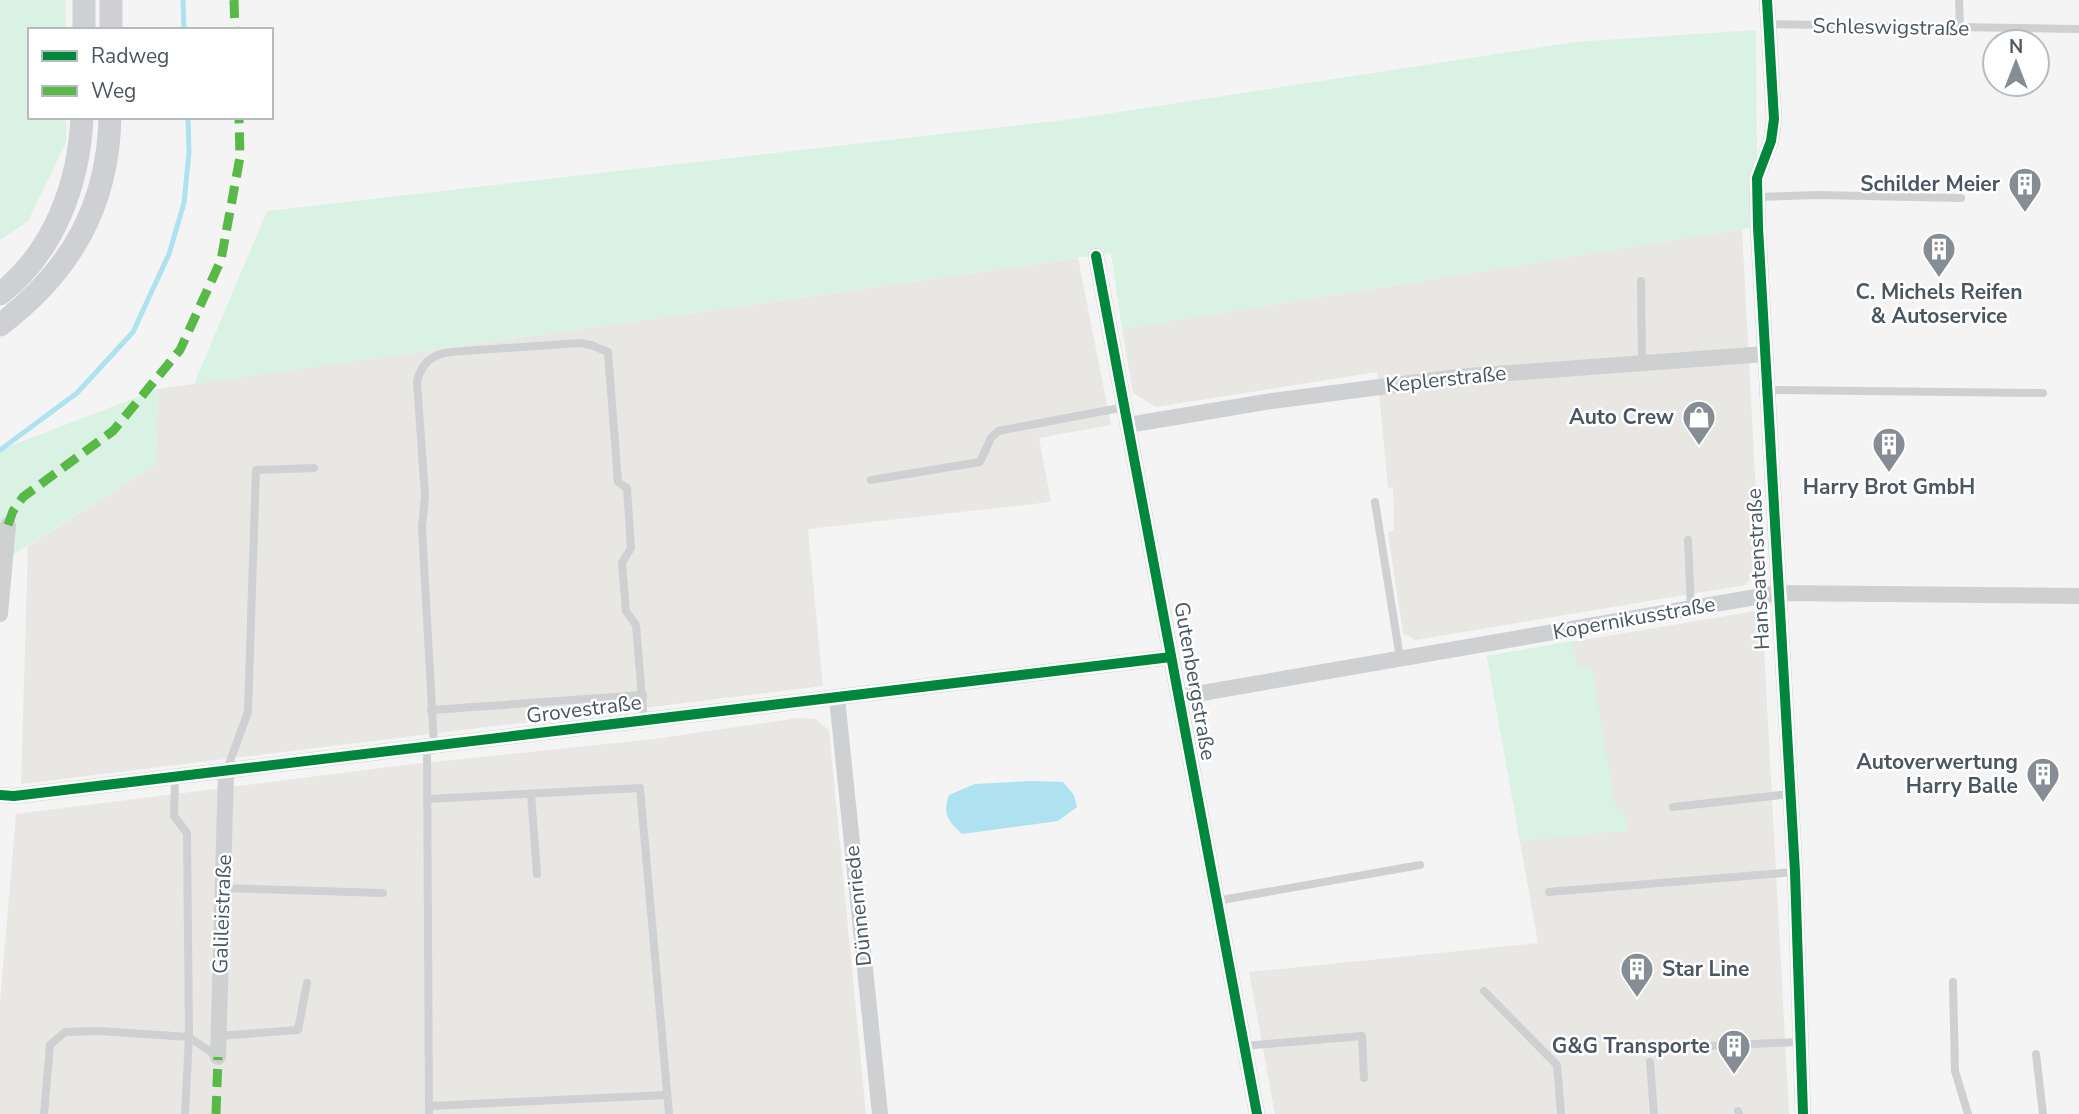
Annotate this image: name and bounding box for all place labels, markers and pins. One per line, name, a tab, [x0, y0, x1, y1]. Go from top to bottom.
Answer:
building icon: Schilder Meier	[2006, 165, 2044, 214]
place label: Schilder Meier	[1860, 170, 2001, 198]
building icon: C. Michels Reifen & Autoservice	[1920, 230, 1958, 279]
place label: C. Michels Reifen & Autoservice	[1856, 278, 2022, 330]
shop icon: Auto Crew	[1680, 398, 1718, 447]
place label: Auto Crew	[1569, 403, 1674, 431]
building icon: Harry Brot GmbH	[1870, 425, 1908, 474]
place label: Harry Brot GmbH	[1803, 473, 1975, 501]
place label: Autoverwertung Harry Balle	[1856, 748, 2018, 800]
building icon: Autoverwertung Harry Balle	[2024, 755, 2062, 804]
building icon: Star Line	[1618, 950, 1656, 999]
place label: Star Line	[1662, 955, 1749, 983]
building icon: G&G Transporte	[1715, 1027, 1753, 1076]
place label: G&G Transporte	[1552, 1032, 1710, 1060]

